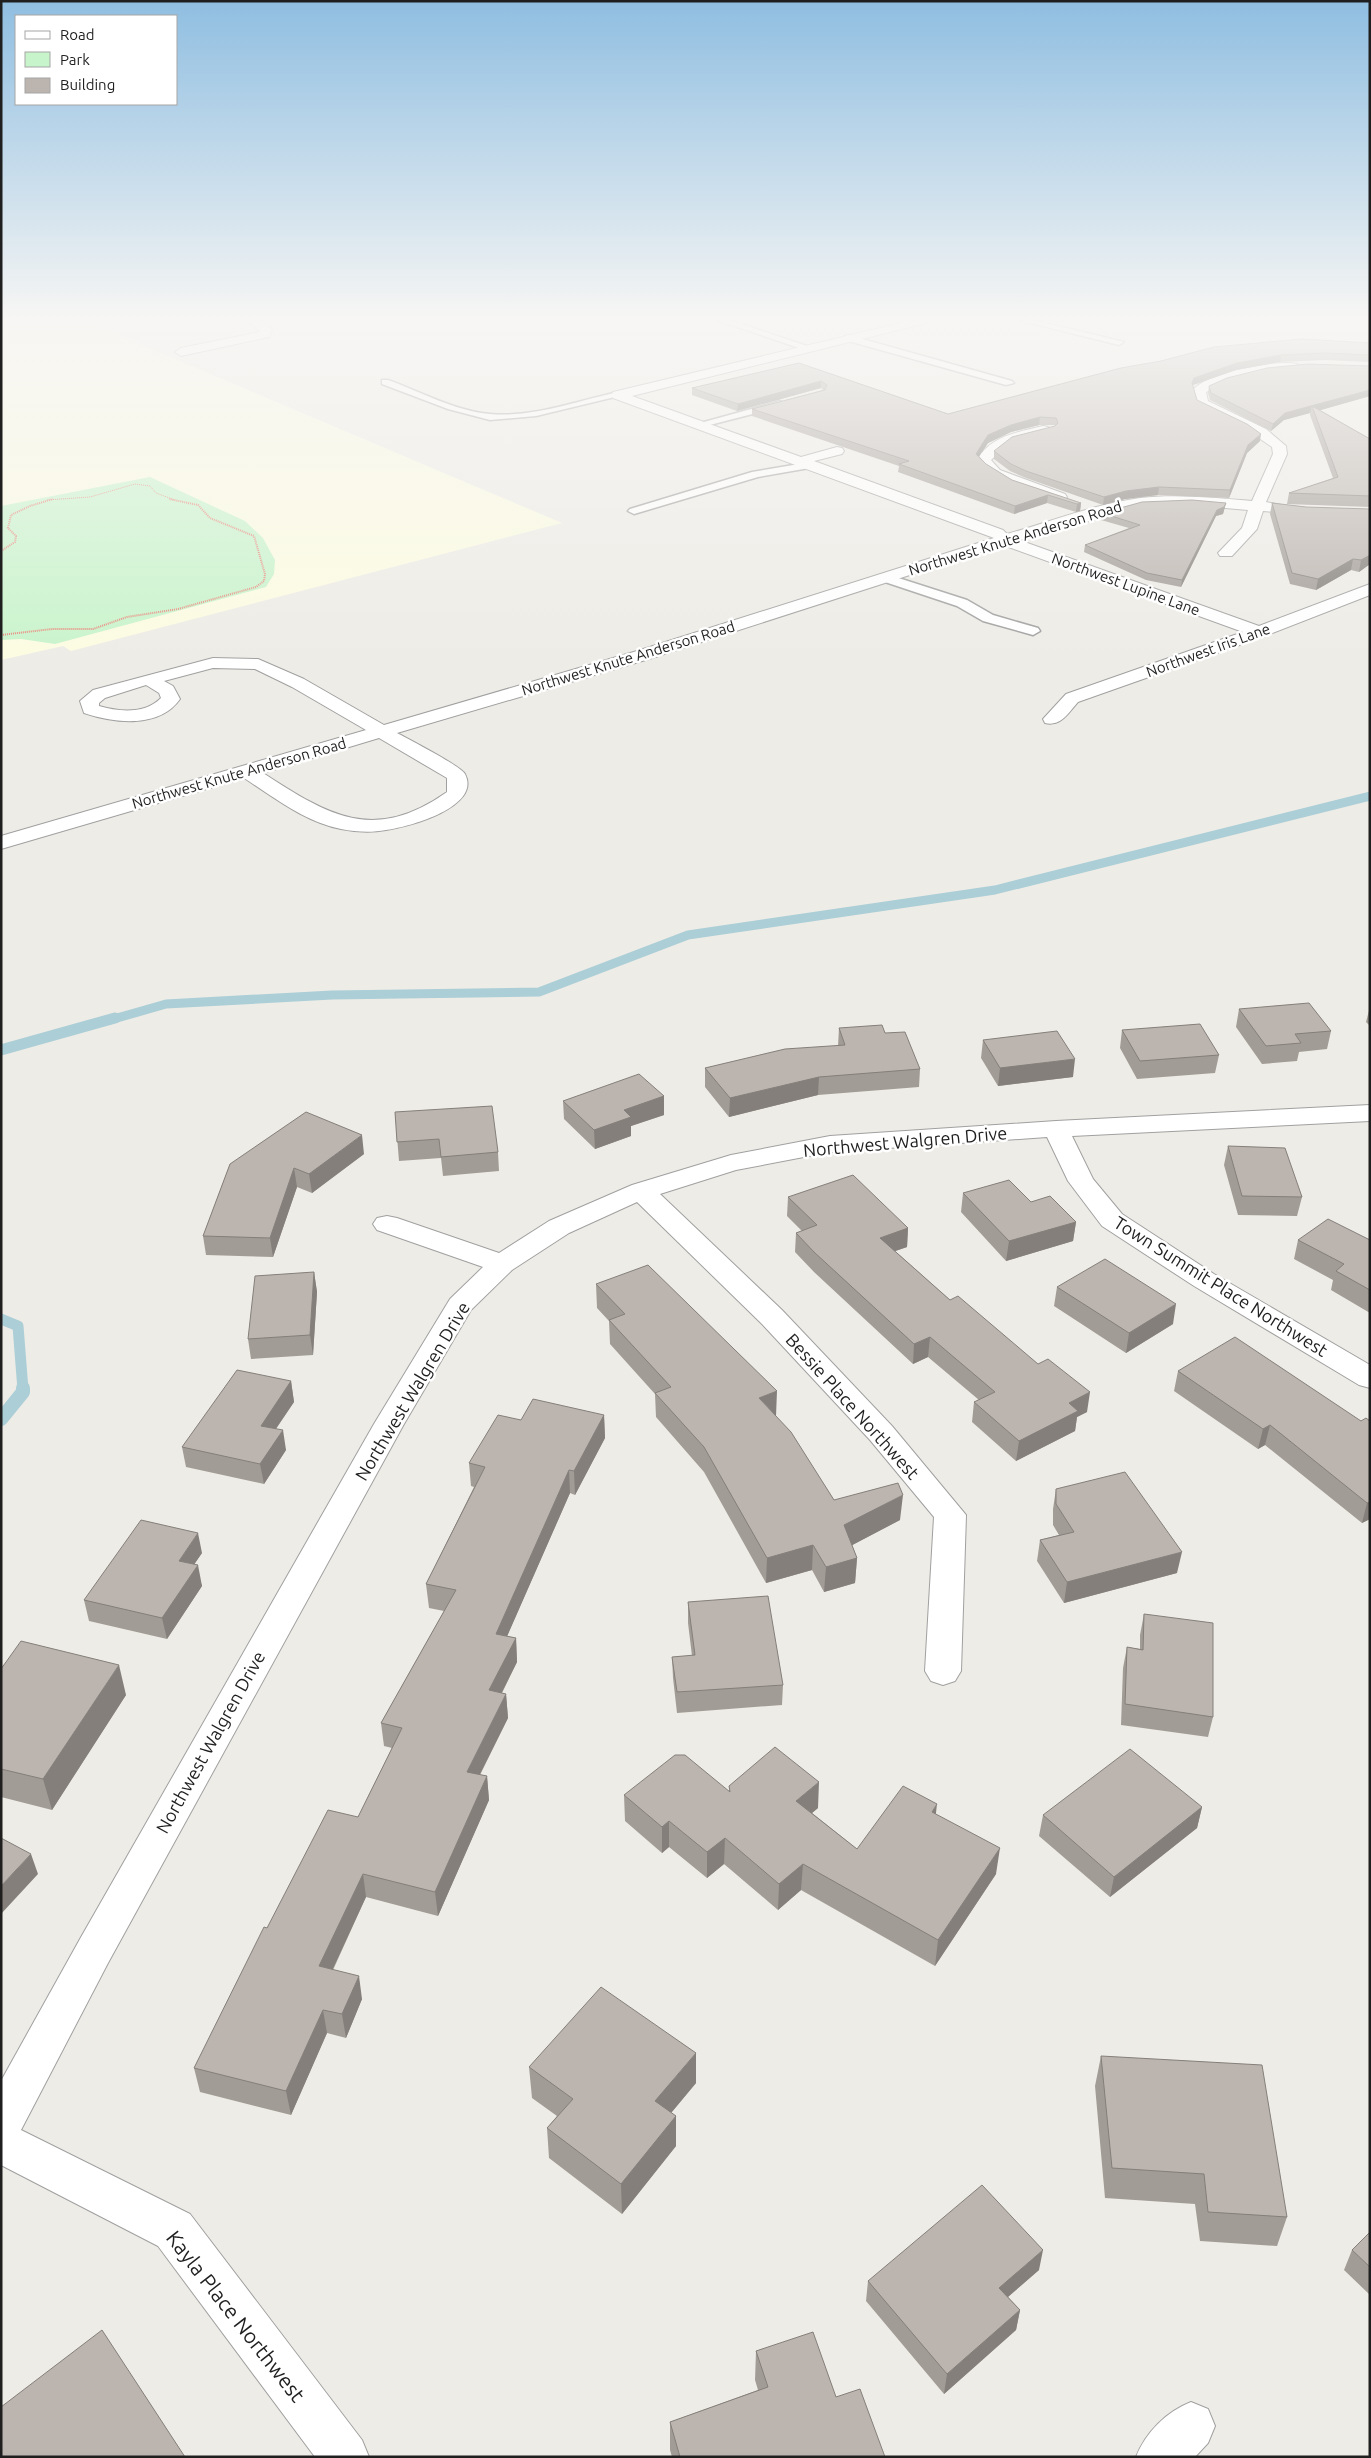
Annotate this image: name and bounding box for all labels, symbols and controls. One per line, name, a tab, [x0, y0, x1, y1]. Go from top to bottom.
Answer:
legend	[15, 15, 178, 105]
text: Road	[60, 26, 95, 43]
text: Park	[60, 51, 90, 68]
text: Building	[60, 76, 115, 93]
street label: Northwest Knute Anderson Road	[906, 497, 1124, 579]
street label: Northwest Lupine Lane	[1050, 549, 1202, 619]
street label: Northwest Knute Anderson Road	[519, 617, 737, 699]
street label: Northwest Iris Lane	[1144, 620, 1272, 680]
street label: Northwest Knute Anderson Road	[130, 734, 348, 812]
street label: Northwest Walgren Drive	[802, 1122, 1008, 1160]
street label: Town Summit Place Northwest	[1111, 1212, 1331, 1360]
street label: Northwest Walgren Drive	[351, 1298, 473, 1484]
street label: Bessie Place Northwest	[782, 1329, 924, 1483]
street label: Northwest Walgren Drive	[152, 1648, 268, 1836]
street label: Kayla Place Northwest	[162, 2226, 310, 2406]

